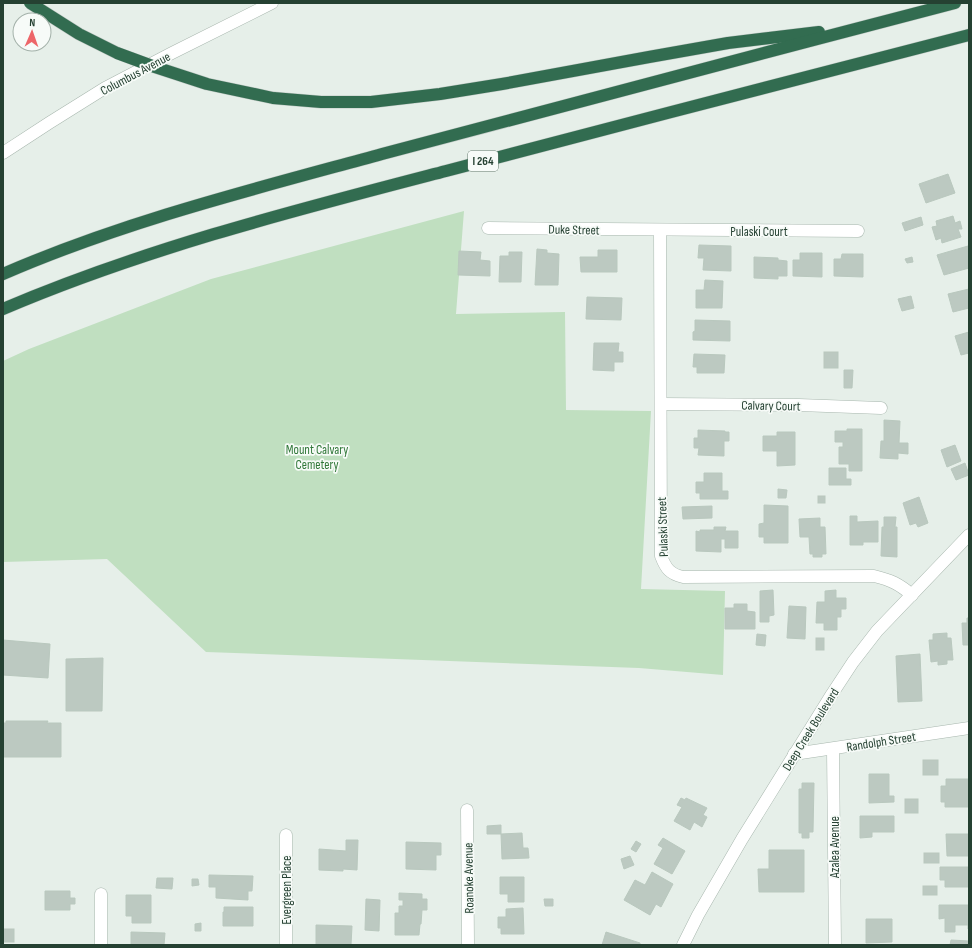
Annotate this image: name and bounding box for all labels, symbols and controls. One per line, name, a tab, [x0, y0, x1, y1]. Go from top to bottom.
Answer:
north arrow	[12, 12, 52, 52]
text: N	[29, 16, 36, 29]
street label: Columbus Avenue	[98, 49, 173, 99]
road number: I 264	[468, 151, 498, 171]
street label: Duke Street	[548, 222, 600, 238]
street label: Pulaski Court	[730, 224, 788, 240]
street label: Calvary Court	[741, 397, 801, 415]
park label: Mount Calvary Cemetery	[286, 442, 348, 473]
street label: Pulaski Street	[654, 497, 672, 557]
street label: Deep Creek Boulevard	[779, 685, 843, 774]
street label: Randolph Street	[845, 729, 917, 755]
street label: Azalea Avenue	[827, 816, 843, 879]
street label: Roanoke Avenue	[460, 842, 478, 914]
street label: Evergreen Place	[279, 856, 295, 924]

